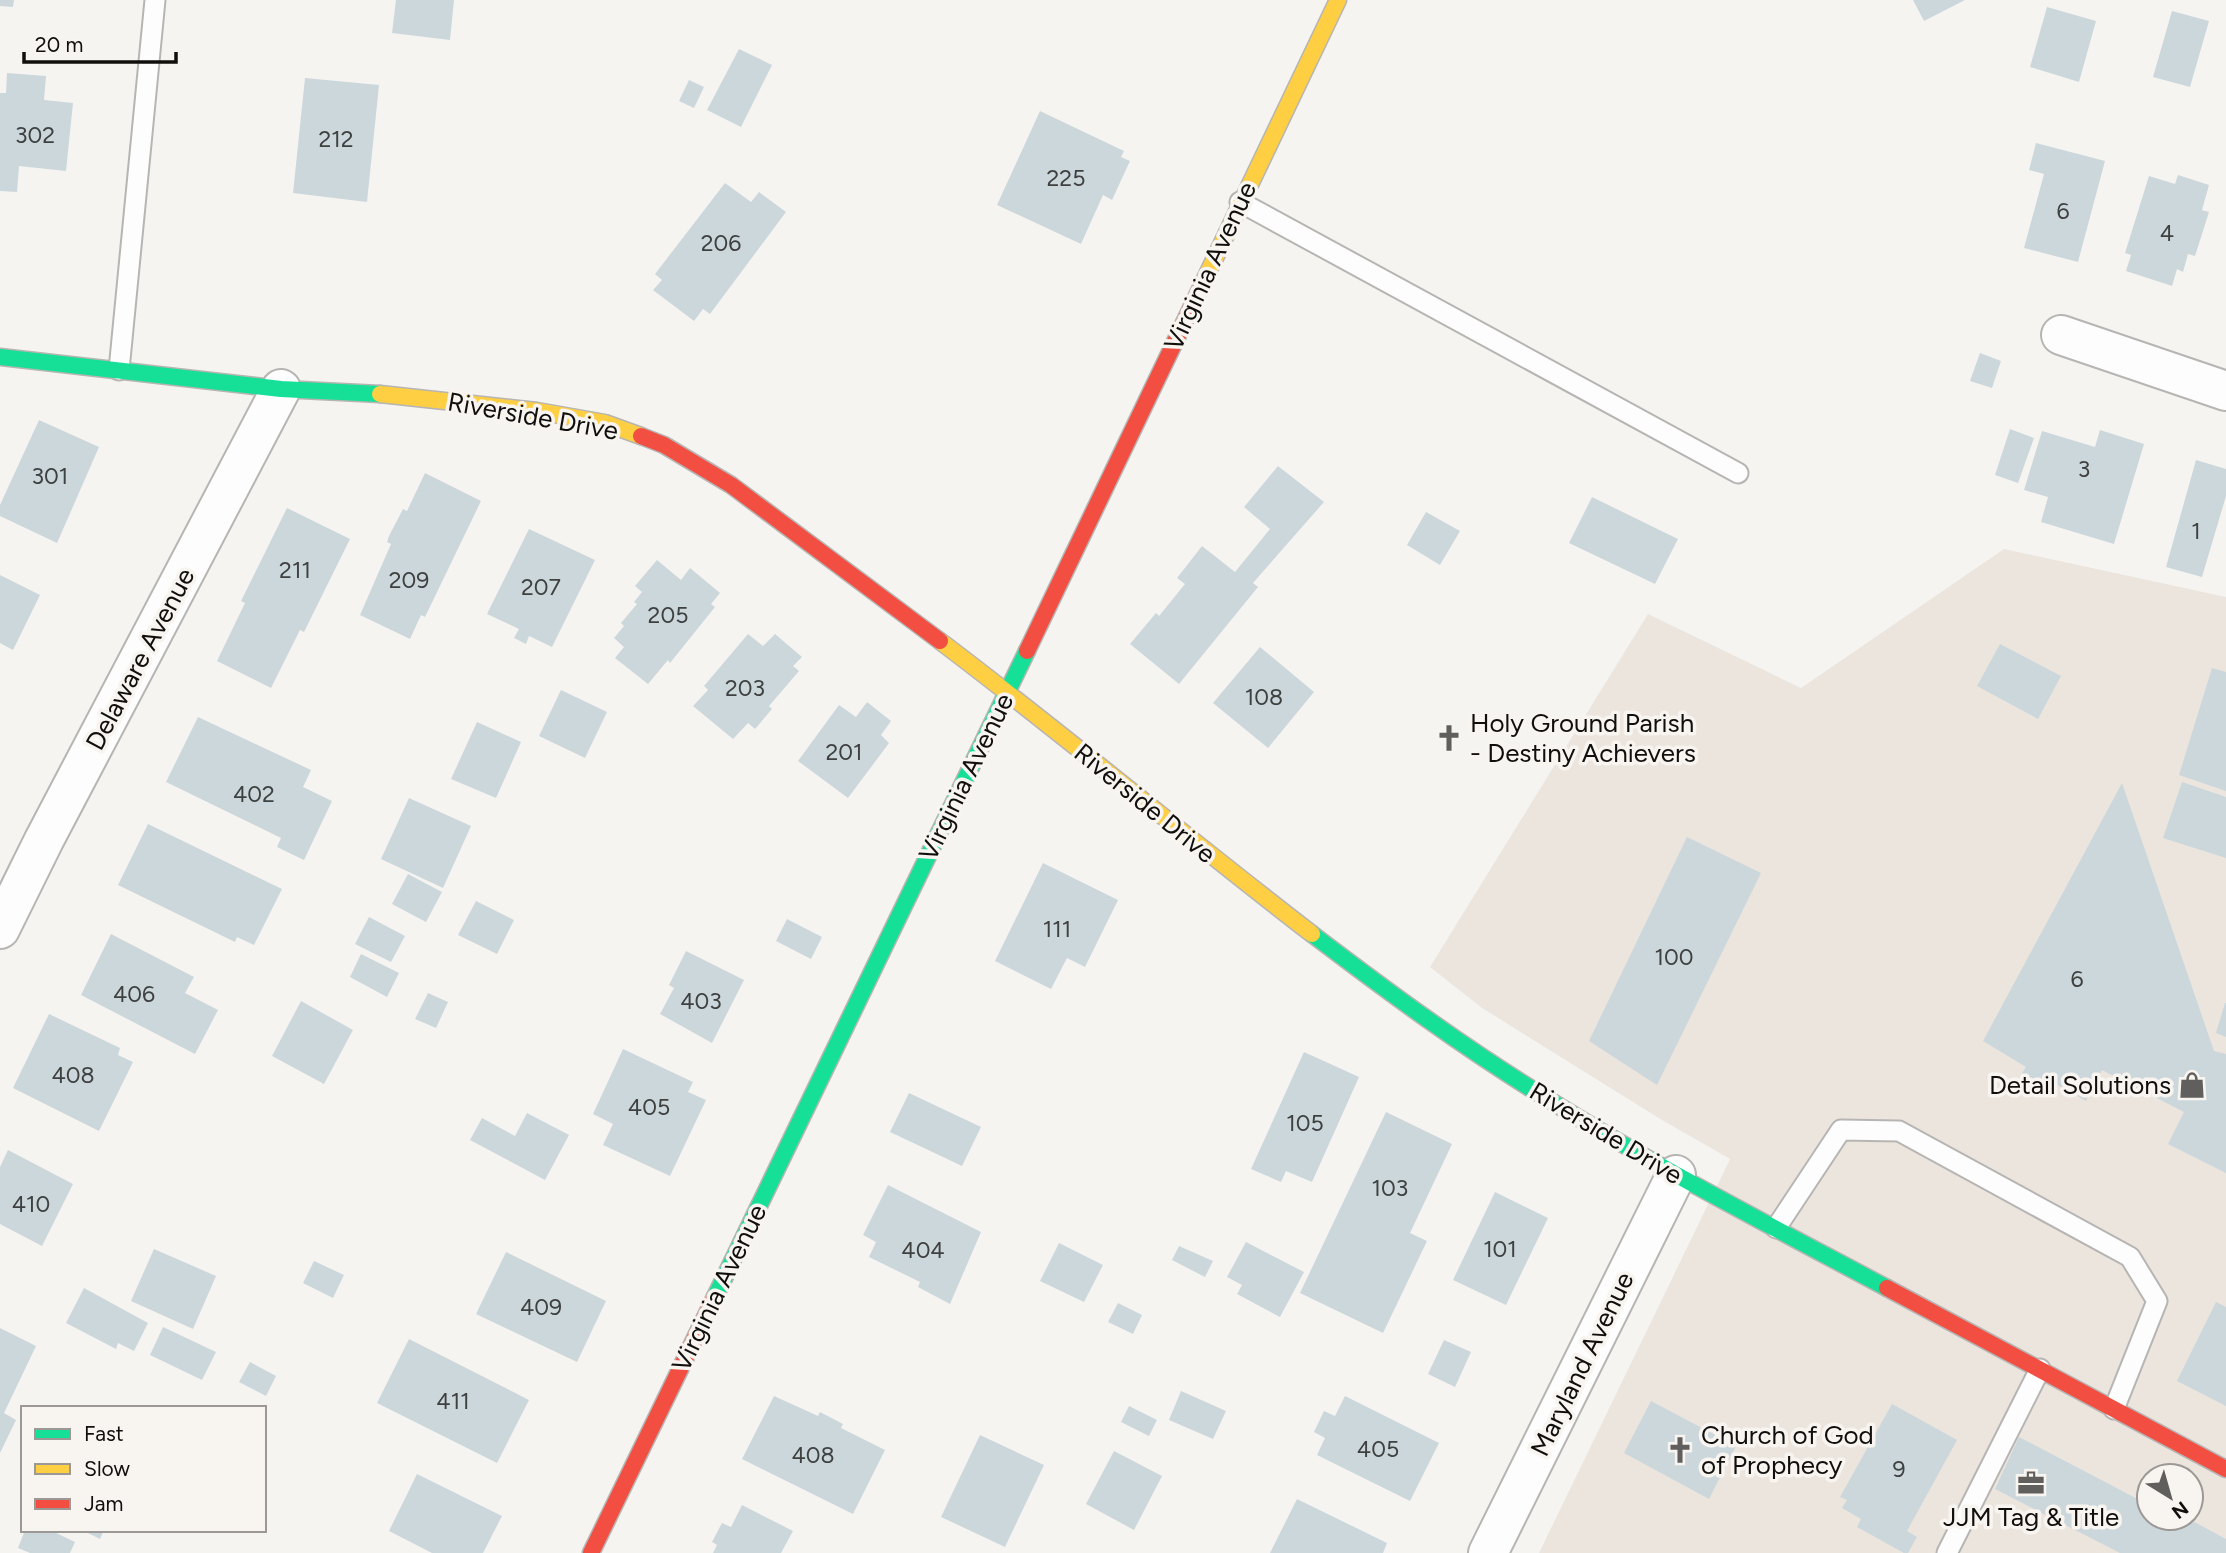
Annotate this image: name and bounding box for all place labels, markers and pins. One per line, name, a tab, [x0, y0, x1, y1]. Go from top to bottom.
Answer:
place label: Holy Ground Parish - Destiny Achievers	[1470, 707, 1696, 769]
church icon: Holy Ground Parish - Destiny Achievers	[1434, 723, 1464, 753]
place label: Detail Solutions	[1989, 1069, 2171, 1101]
shop icon: Detail Solutions	[2177, 1070, 2207, 1100]
place label: Church of God of Prophecy	[1701, 1419, 1874, 1481]
church icon: Church of God of Prophecy	[1665, 1435, 1695, 1465]
office icon: JJM Tag & Title	[2016, 1468, 2046, 1498]
place label: JJM Tag & Title	[1943, 1501, 2119, 1533]

